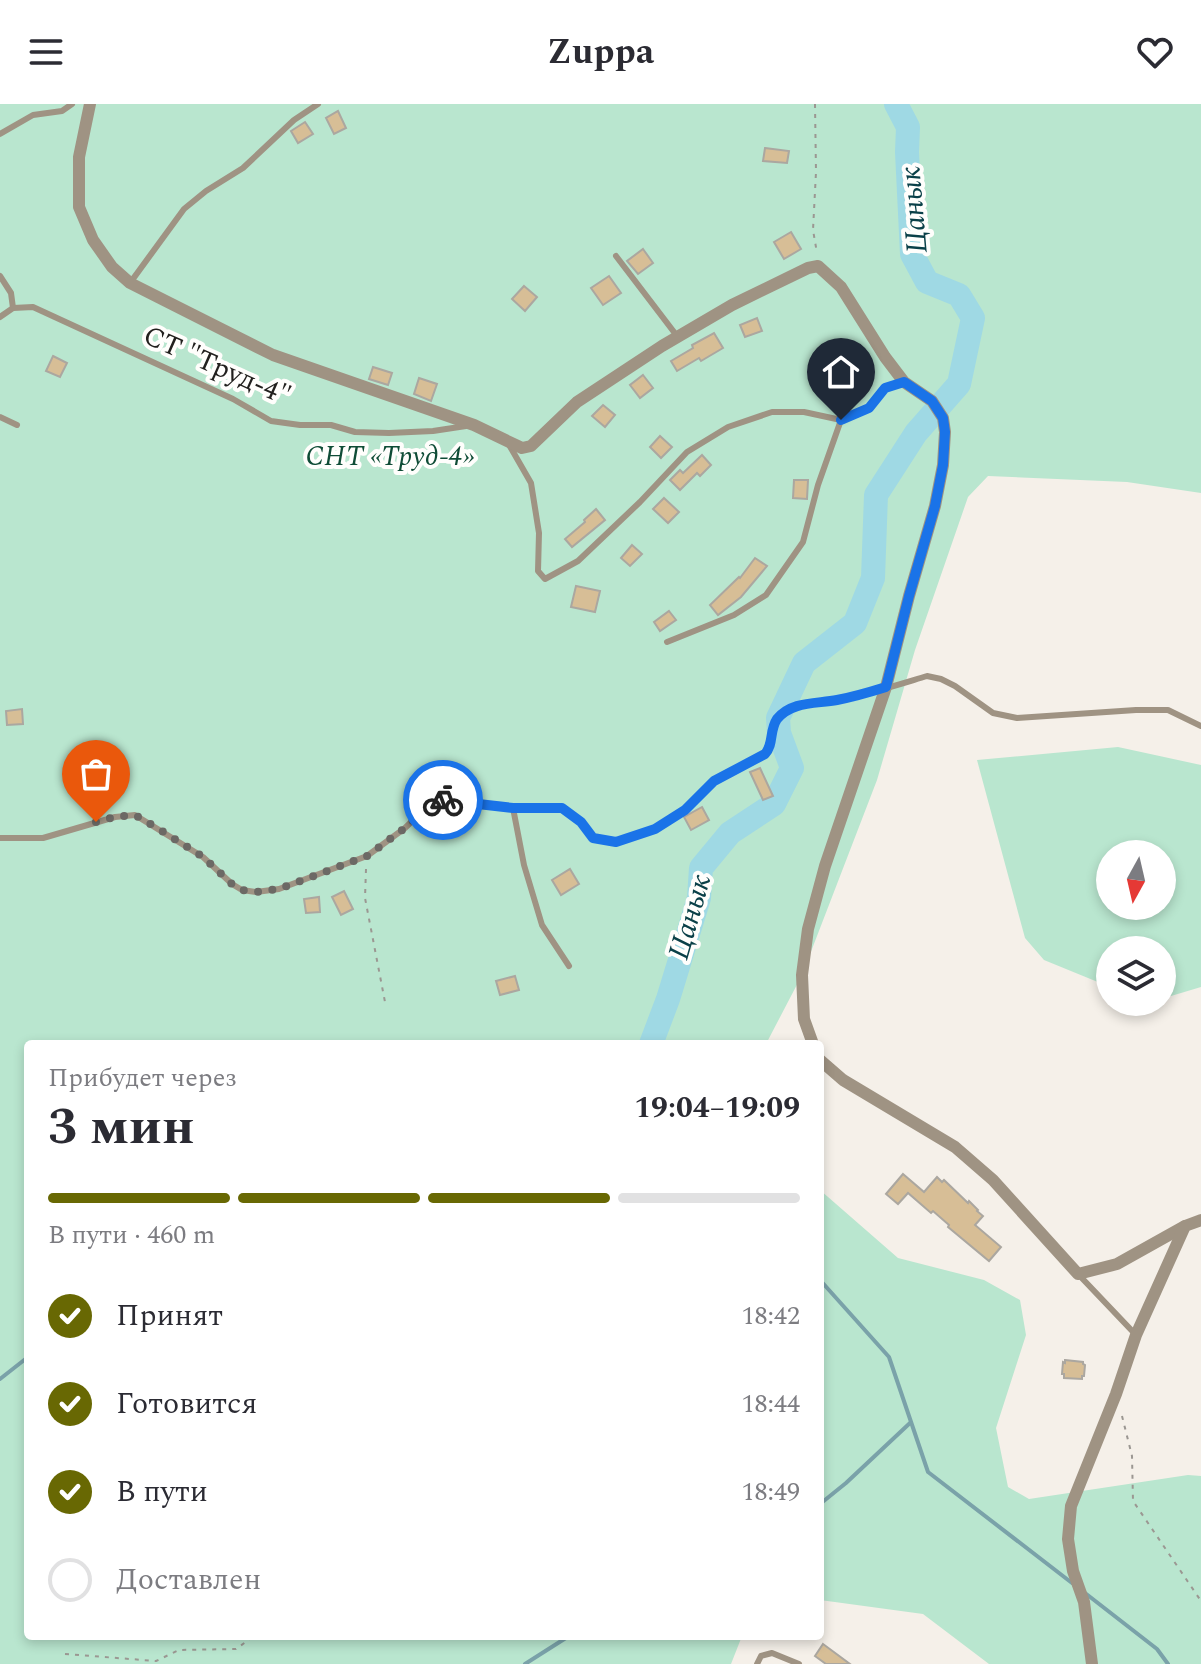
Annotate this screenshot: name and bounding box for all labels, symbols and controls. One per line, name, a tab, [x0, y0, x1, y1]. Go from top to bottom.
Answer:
text: Zuppa	[547, 25, 654, 80]
icon: menu	[24, 30, 68, 74]
icon: heart	[1133, 30, 1177, 74]
water label: Цанык	[887, 165, 941, 255]
street label: СТ "Труд-4"	[136, 314, 298, 418]
pin	[807, 338, 875, 420]
icon: home	[819, 350, 863, 394]
park label: СНТ «Труд-4»	[305, 435, 475, 478]
pin	[62, 740, 130, 822]
icon: bag	[74, 752, 118, 796]
courier	[403, 760, 483, 840]
icon: bike	[421, 778, 465, 822]
north arrow	[1096, 840, 1176, 920]
map controls	[1096, 840, 1176, 1016]
water label: Цанык	[656, 869, 724, 965]
button: layers	[1096, 936, 1176, 1016]
text: Прибудет через	[48, 1058, 237, 1098]
text: 19:04–19:09	[634, 1085, 800, 1131]
text: 3 мин	[48, 1088, 195, 1167]
text: В пути · 460 m	[48, 1215, 215, 1255]
text: Принят	[116, 1293, 223, 1339]
icon: check	[48, 1294, 92, 1338]
text: 18:42	[741, 1296, 800, 1336]
text: Готовится	[116, 1381, 257, 1427]
icon: check	[48, 1382, 92, 1426]
text: 18:44	[741, 1384, 800, 1424]
text: В пути	[116, 1469, 208, 1515]
icon: check	[48, 1470, 92, 1514]
text: 18:49	[741, 1472, 800, 1512]
text: Доставлен	[116, 1557, 261, 1603]

